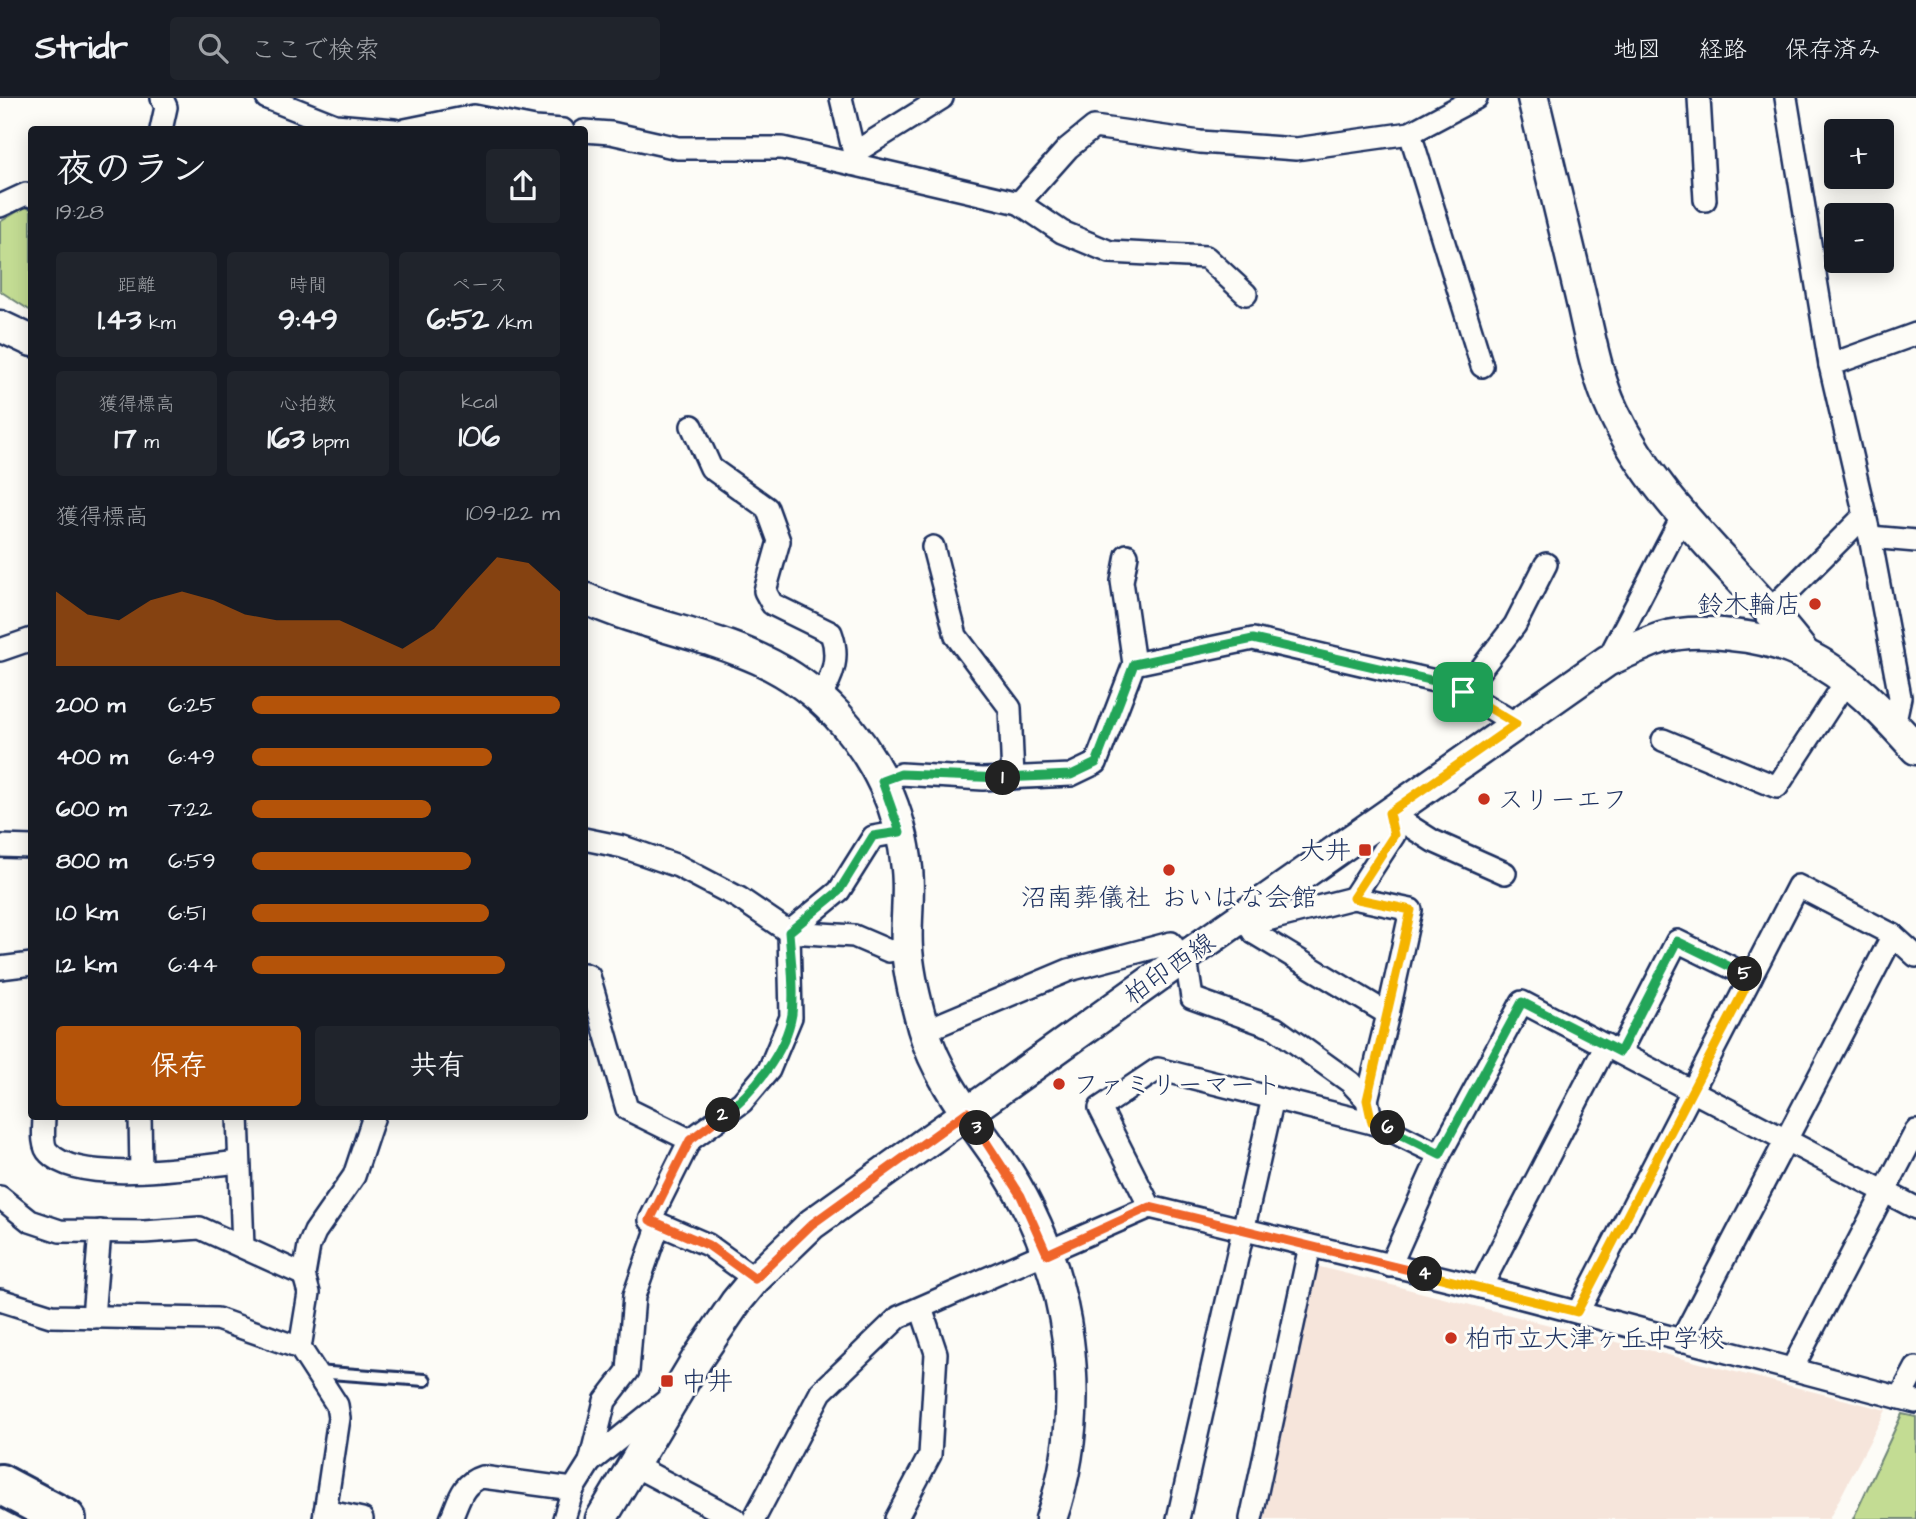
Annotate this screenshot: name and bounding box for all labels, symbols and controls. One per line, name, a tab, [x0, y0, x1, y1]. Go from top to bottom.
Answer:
search box	[170, 17, 660, 80]
text: Stridr	[35, 25, 128, 71]
icon: search	[194, 29, 232, 67]
text: ここで検索	[250, 32, 380, 68]
text: 地図	[1613, 33, 1661, 67]
text: 経路	[1699, 33, 1747, 67]
text: 保存済み	[1785, 33, 1881, 67]
map controls	[1824, 119, 1894, 273]
button: +	[1824, 119, 1894, 189]
text: 夜のラン	[56, 144, 208, 196]
button: share	[486, 149, 560, 223]
text: 19:28	[56, 196, 104, 228]
button: −	[1824, 203, 1894, 273]
text: 距離	[118, 272, 156, 299]
text: 時間	[289, 272, 327, 299]
text: ペース	[451, 272, 507, 299]
text: 1.43	[98, 299, 142, 341]
text: 9:49	[278, 299, 338, 341]
text: 6:52	[427, 299, 489, 341]
text: km	[142, 310, 176, 337]
text: /km	[489, 310, 532, 337]
text: kcal	[461, 389, 498, 416]
text: 獲得標高	[99, 391, 175, 418]
text: 心拍数	[279, 391, 337, 418]
text: 106	[459, 416, 500, 458]
text: 17	[114, 418, 137, 460]
text: 163	[267, 418, 305, 460]
text: m	[137, 429, 159, 456]
text: bpm	[305, 429, 349, 456]
text: 109–122 m	[466, 497, 560, 529]
text: 獲得標高	[56, 501, 148, 533]
place label: 鈴木輪店	[1697, 587, 1801, 623]
marker: 鈴木輪店	[1807, 596, 1823, 612]
pin	[1433, 662, 1493, 722]
icon: arrive	[1444, 673, 1482, 711]
text: 200 m	[56, 689, 125, 721]
text: 6:25	[168, 689, 216, 721]
text: 400 m	[56, 741, 128, 773]
text: 6:49	[168, 741, 215, 773]
pin: 1	[986, 760, 1020, 796]
text: 1	[1001, 764, 1004, 791]
place label: スリーエフ	[1498, 782, 1628, 818]
marker: スリーエフ	[1476, 791, 1492, 807]
text: 600 m	[56, 793, 127, 825]
text: 7:22	[168, 793, 212, 825]
place label: 大井	[1299, 833, 1351, 869]
marker: 大井	[1357, 842, 1373, 858]
text: 800 m	[56, 845, 127, 877]
text: 6:59	[168, 845, 216, 877]
marker: 沼南葬儀社 おいはな会館	[1161, 862, 1177, 878]
place label: 沼南葬儀社 おいはな会館	[1021, 880, 1317, 916]
text: 1.0 km	[56, 897, 118, 929]
text: 6:51	[168, 897, 206, 929]
street label: 柏印西線	[1117, 924, 1223, 1013]
text: 1.2 km	[56, 949, 117, 981]
text: 6:44	[168, 949, 218, 981]
pin: 5	[1728, 956, 1762, 992]
text: 5	[1738, 960, 1751, 987]
button: 保存	[56, 1026, 301, 1106]
button: 共有	[315, 1026, 560, 1106]
place label: ファミリーマート	[1073, 1067, 1282, 1103]
marker: ファミリーマート	[1051, 1076, 1067, 1092]
pin: 2	[706, 1098, 740, 1132]
text: 2	[717, 1101, 728, 1128]
pin: 3	[960, 1110, 995, 1146]
pin: 6	[1370, 1110, 1406, 1146]
text: 3	[972, 1114, 981, 1141]
text: 6	[1382, 1114, 1393, 1141]
pin: 4	[1408, 1256, 1442, 1292]
text: 4	[1418, 1260, 1431, 1287]
place label: 柏市立大津ヶ丘中学校	[1465, 1321, 1725, 1357]
marker: 柏市立大津ヶ丘中学校	[1443, 1330, 1459, 1346]
place label: 中井	[681, 1364, 733, 1400]
marker: 中井	[659, 1373, 675, 1389]

